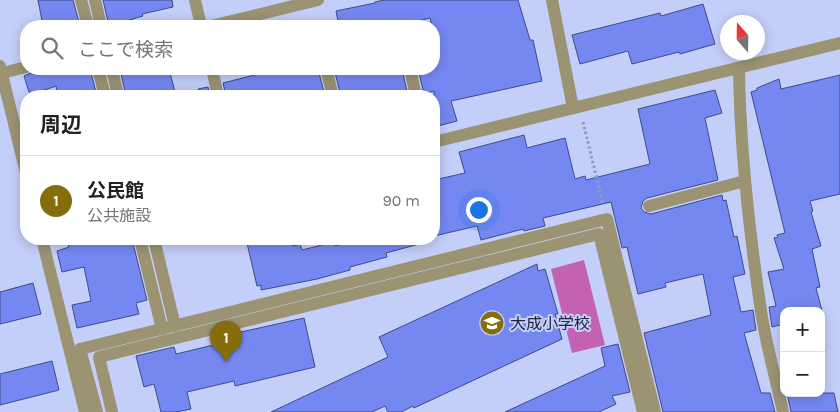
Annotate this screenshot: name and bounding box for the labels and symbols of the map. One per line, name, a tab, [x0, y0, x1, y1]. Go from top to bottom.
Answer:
north arrow	[720, 15, 765, 60]
your location	[466, 197, 492, 223]
school or university icon: 大成小学校	[479, 310, 505, 336]
place label: 大成小学校	[510, 314, 590, 333]
pin: 1	[210, 321, 242, 362]

